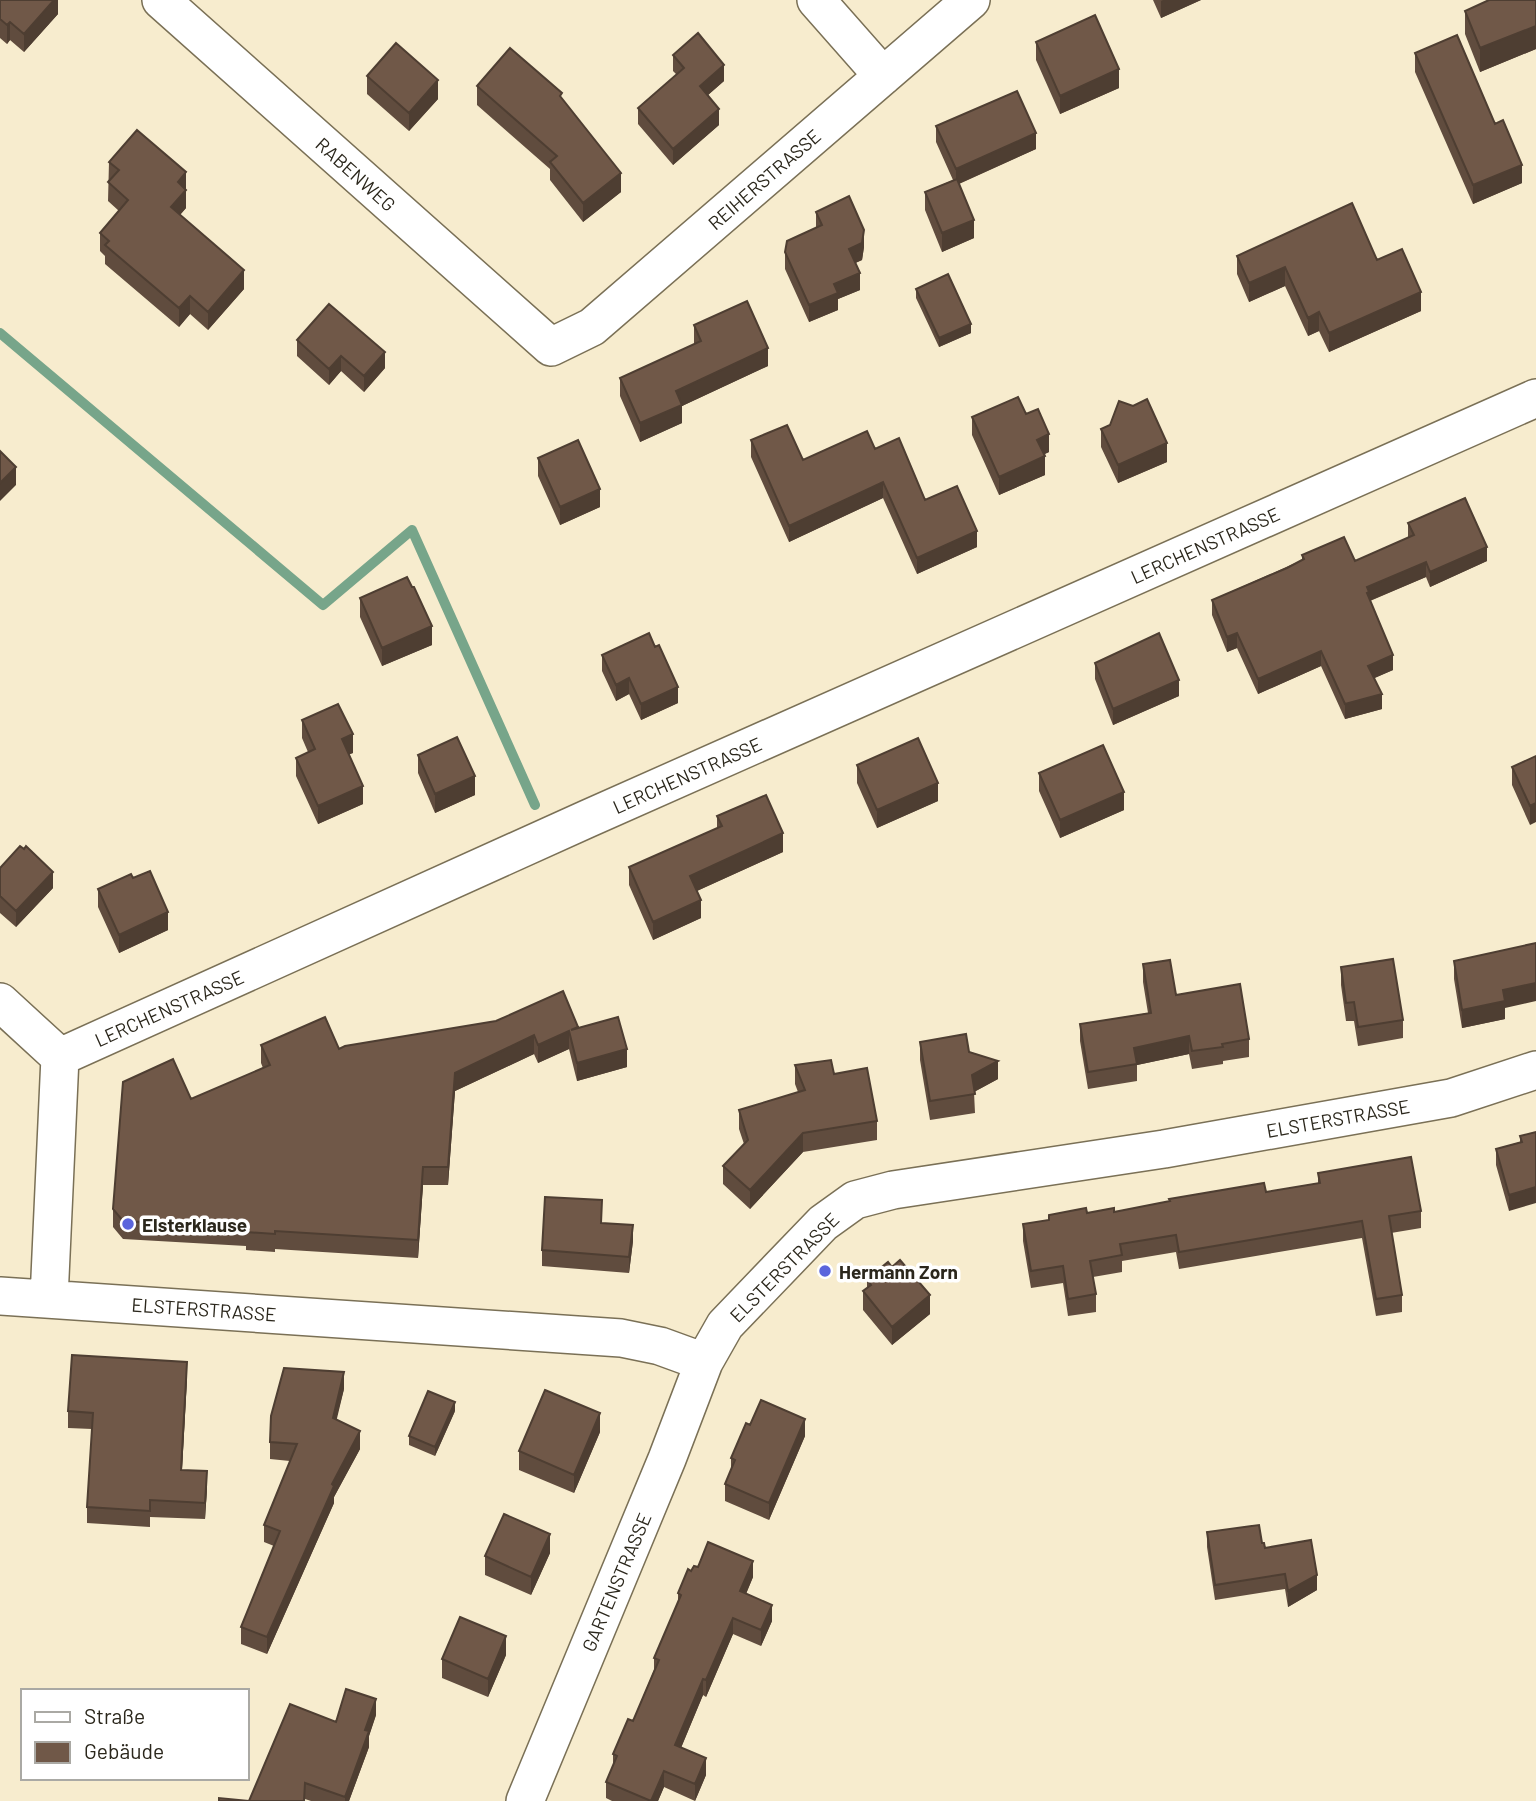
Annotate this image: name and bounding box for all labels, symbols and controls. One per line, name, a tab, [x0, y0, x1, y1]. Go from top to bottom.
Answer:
street label: REIHERSTRASSE	[703, 124, 825, 234]
street label: RABENWEG	[311, 132, 401, 216]
street label: LERCHENSTRASSE	[1127, 502, 1283, 588]
street label: LERCHENSTRASSE	[609, 732, 765, 818]
street label: LERCHENSTRASSE	[91, 965, 247, 1051]
street label: ELSTERSTRASSE	[1264, 1094, 1412, 1142]
street label: ELSTERSTRASSE	[724, 1207, 844, 1327]
place label: Elsterklause	[142, 1213, 247, 1236]
marker: Elsterklause	[120, 1216, 136, 1232]
place label: Hermann Zorn	[839, 1260, 958, 1283]
marker: Hermann Zorn	[817, 1263, 833, 1279]
street label: ELSTERSTRASSE	[131, 1292, 277, 1326]
street label: GARTENSTRASSE	[576, 1509, 656, 1655]
legend	[21, 1689, 248, 1780]
text: Straße	[84, 1703, 145, 1728]
text: Gebäude	[84, 1738, 164, 1763]

